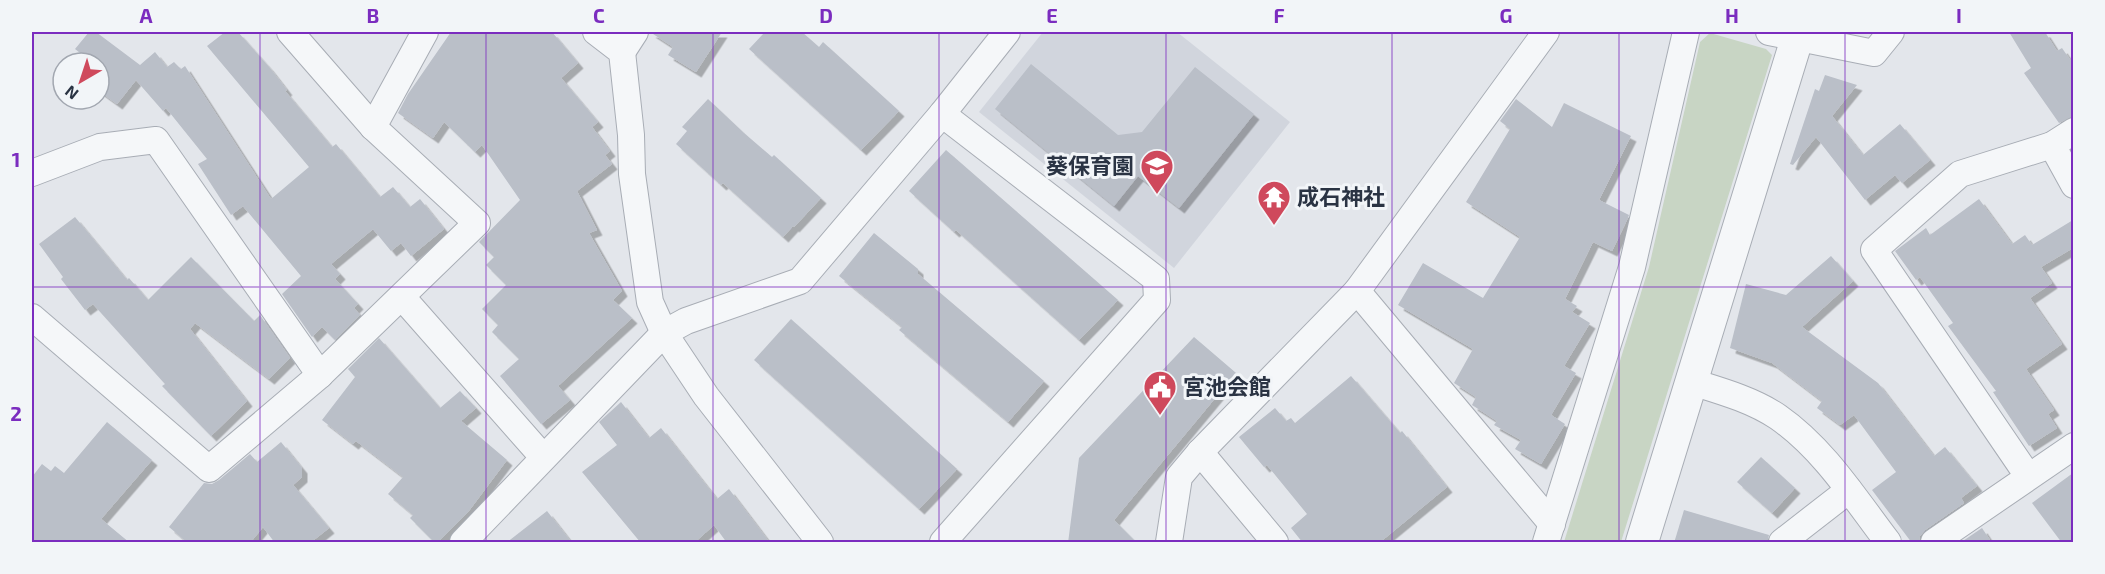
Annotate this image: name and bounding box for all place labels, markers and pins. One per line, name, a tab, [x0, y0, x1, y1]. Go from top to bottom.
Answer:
school or university icon: 葵保育園	[1139, 148, 1175, 195]
place label: 葵保育園	[1046, 152, 1134, 178]
temple icon: 成石神社	[1256, 179, 1292, 226]
place label: 成石神社	[1297, 183, 1385, 209]
public building icon: 宮池会館	[1142, 369, 1178, 416]
place label: 宮池会館	[1183, 373, 1271, 399]

